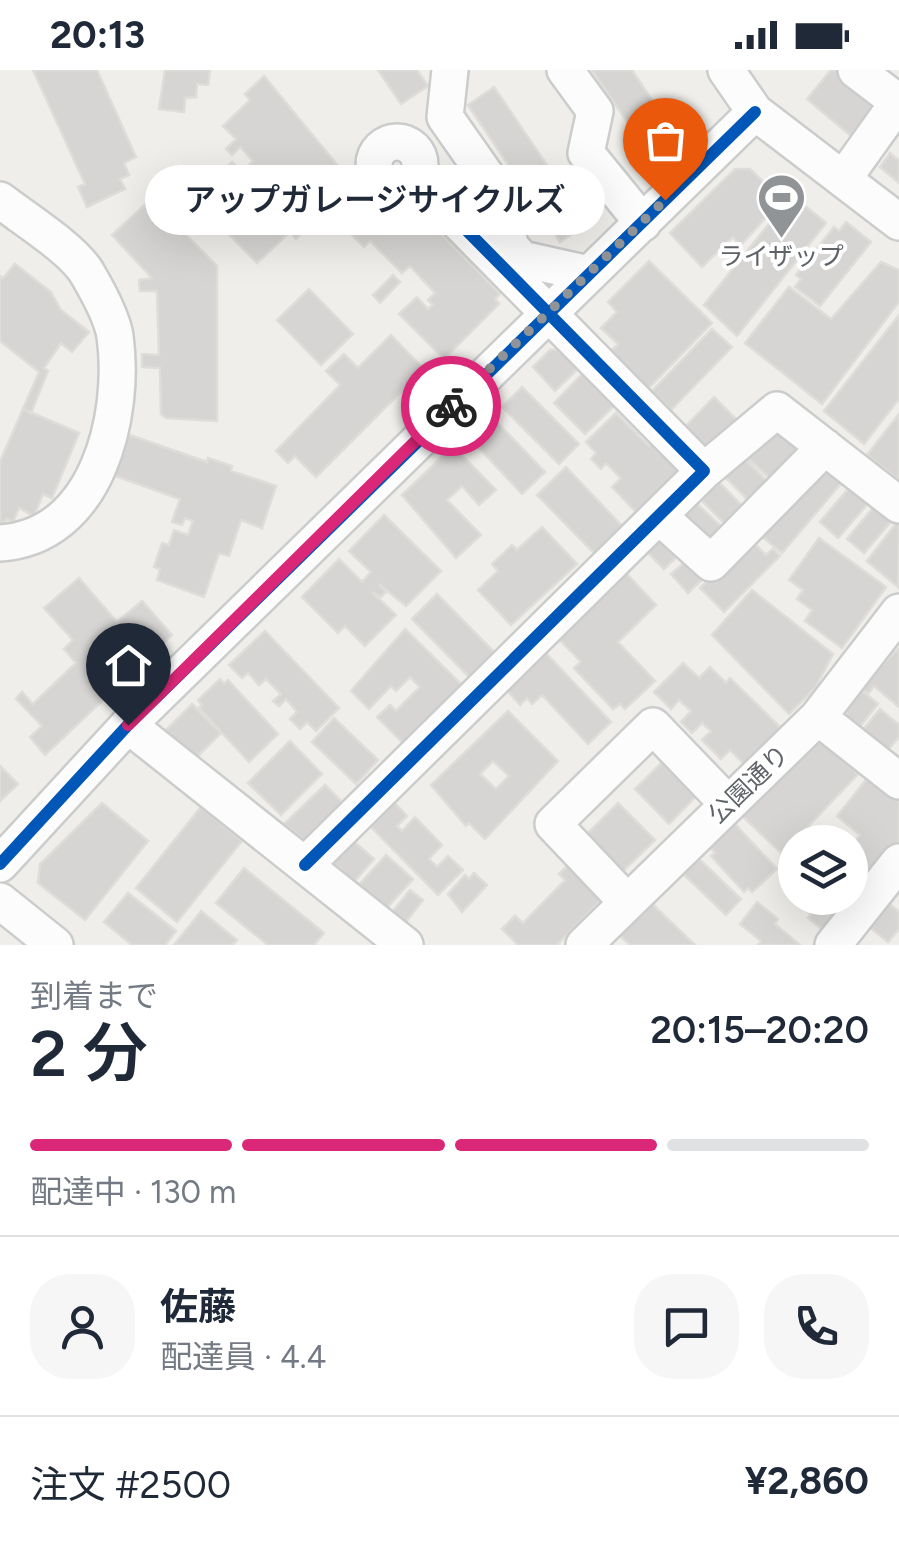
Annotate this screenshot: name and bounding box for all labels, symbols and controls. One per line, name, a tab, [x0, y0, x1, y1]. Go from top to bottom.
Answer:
text: 20:13	[50, 12, 145, 58]
pin	[623, 98, 708, 201]
icon: bag	[638, 113, 693, 168]
callout: アップガレージサイクルズ	[145, 165, 605, 235]
sports icon: ライザップ	[755, 172, 807, 240]
text: アップガレージサイクルズ	[184, 181, 566, 219]
place label: ライザップ	[718, 241, 844, 271]
courier	[401, 356, 501, 456]
icon: bike	[424, 379, 479, 434]
pin	[86, 623, 171, 726]
icon: home	[101, 638, 156, 693]
street label: 公園通り	[702, 738, 794, 830]
map controls	[778, 825, 868, 915]
button: layers	[778, 825, 868, 915]
text: 到着まで	[30, 977, 158, 1015]
text: 20:15–20:20	[650, 1007, 869, 1053]
text: 2 分	[30, 1014, 148, 1092]
text: 配達中 · 130 m	[30, 1173, 236, 1211]
button: person	[30, 1274, 135, 1379]
button: chat	[634, 1274, 739, 1379]
button: phone	[764, 1274, 869, 1379]
text: 佐藤	[160, 1284, 236, 1330]
text: 配達員 · 4.4	[160, 1338, 326, 1376]
text: ¥2,860	[745, 1458, 869, 1504]
text: 注文 #2500	[30, 1462, 231, 1508]

